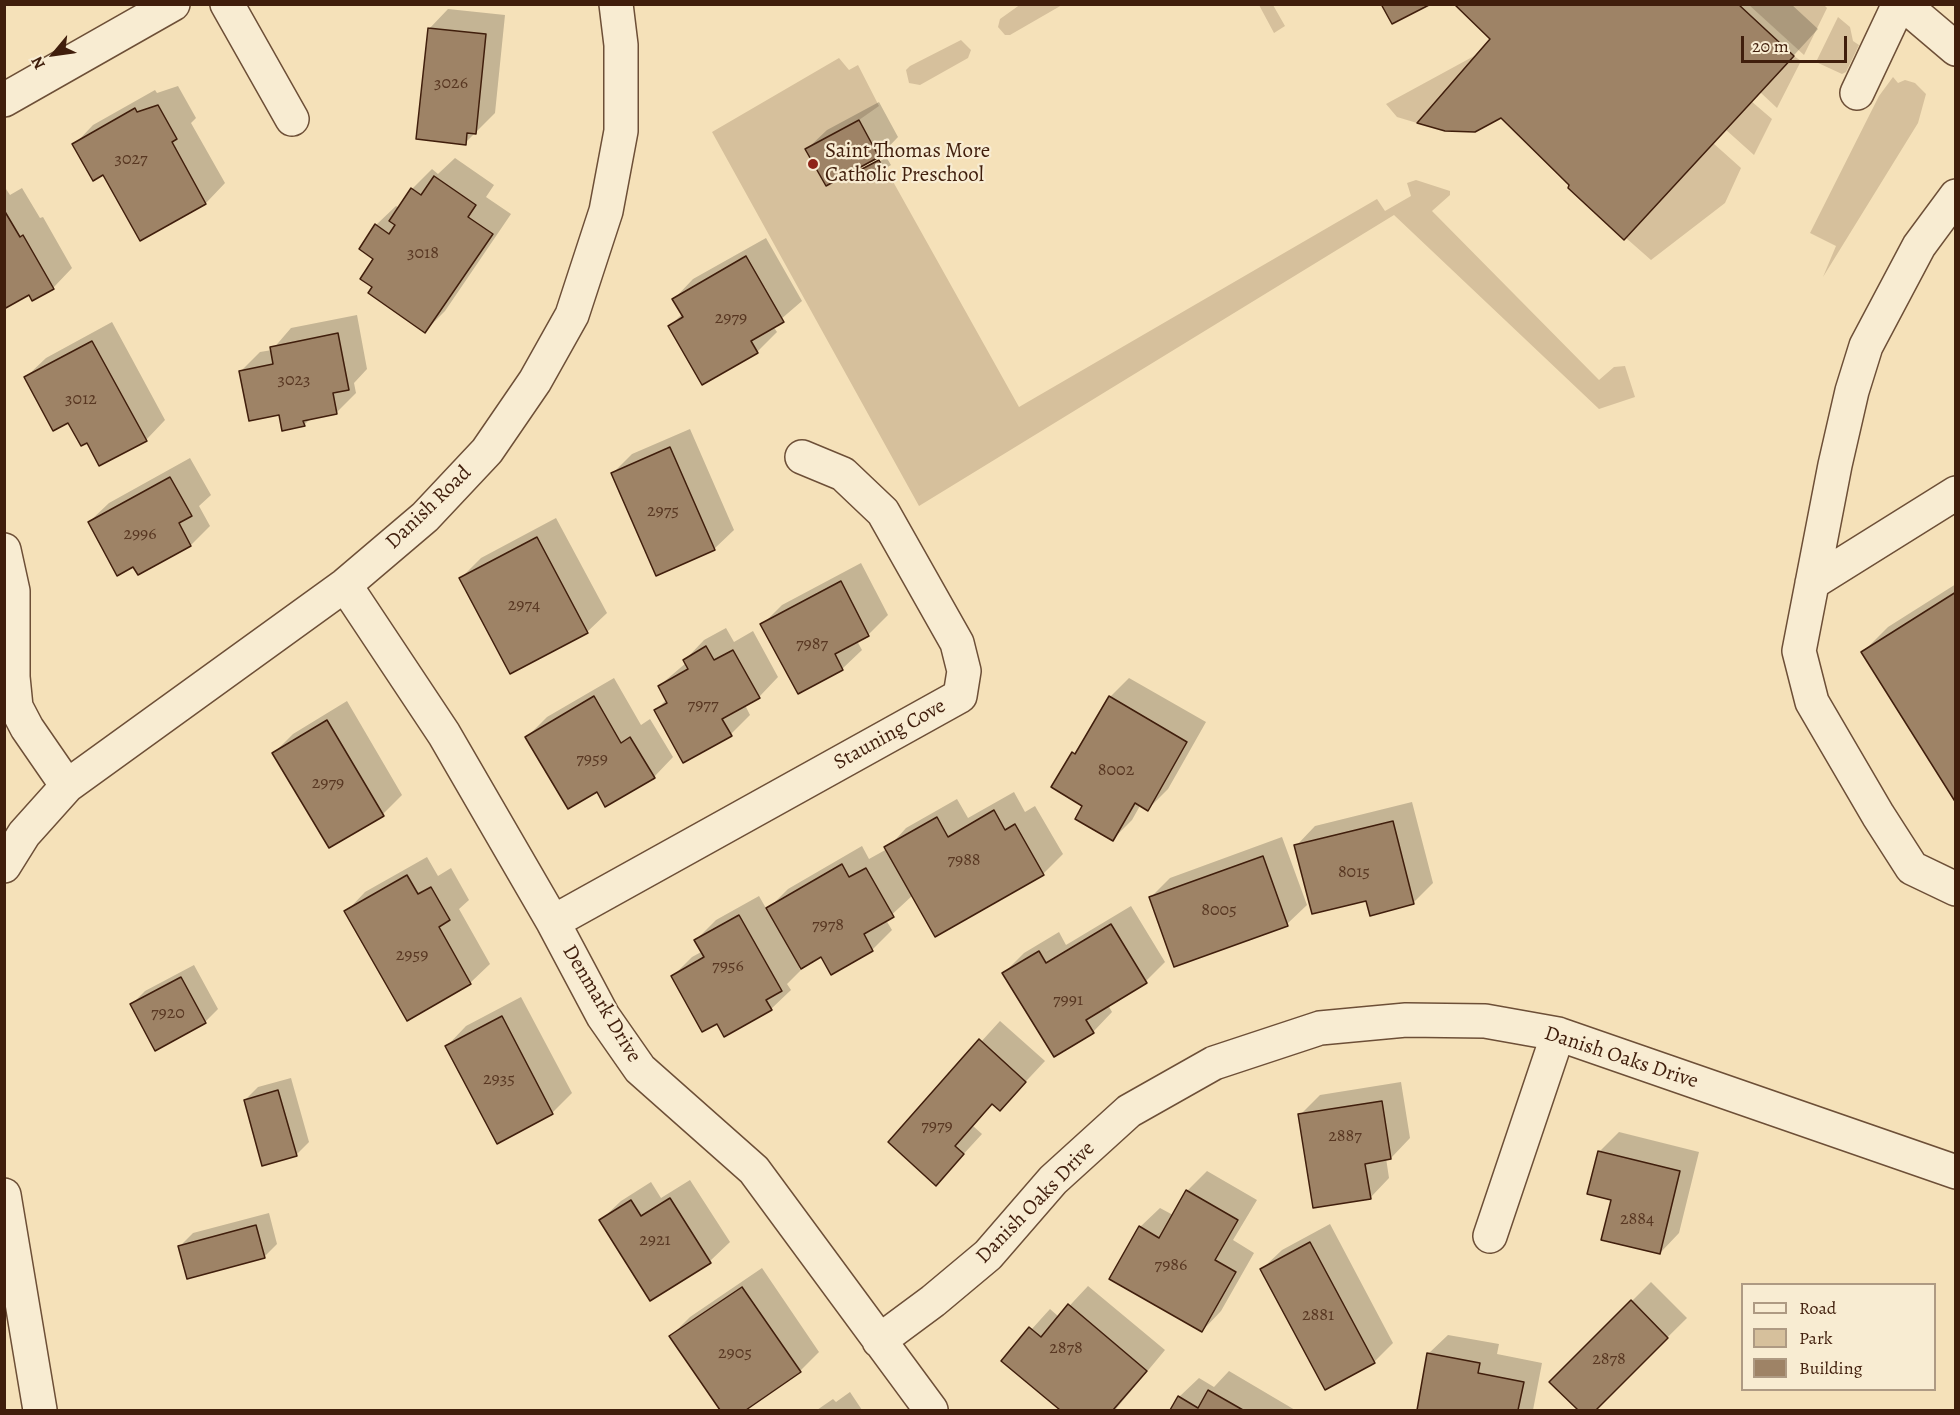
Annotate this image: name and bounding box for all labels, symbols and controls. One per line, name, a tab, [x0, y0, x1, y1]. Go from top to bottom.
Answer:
north arrow	[24, 24, 84, 84]
scale bar	[1744, 24, 1850, 62]
text: 20 m	[1752, 34, 1789, 58]
text: N	[26, 52, 51, 73]
house number: 3026	[434, 73, 468, 95]
place label: Saint Thomas More Catholic Preschool	[825, 139, 990, 189]
house number: 3027	[114, 149, 148, 171]
marker: Saint Thomas More Catholic Preschool	[806, 157, 820, 171]
house number: 3018	[407, 243, 439, 265]
house number: 2979	[715, 308, 747, 330]
house number: 3023	[277, 370, 311, 392]
house number: 3012	[65, 389, 97, 411]
street label: Danish Road	[381, 461, 477, 555]
house number: 2975	[647, 501, 679, 523]
house number: 2996	[123, 524, 157, 546]
house number: 2974	[508, 595, 540, 617]
house number: 7987	[796, 634, 828, 656]
street label: Stauning Cove	[830, 694, 950, 776]
house number: 7977	[688, 695, 718, 717]
house number: 7959	[576, 749, 608, 771]
house number: 8002	[1098, 760, 1134, 782]
house number: 2979	[312, 773, 344, 795]
house number: 7988	[947, 850, 981, 872]
house number: 8015	[1338, 862, 1370, 884]
house number: 8005	[1201, 900, 1237, 922]
house number: 7978	[812, 915, 844, 937]
street label: Denmark Drive	[556, 941, 646, 1067]
house number: 2959	[396, 945, 428, 967]
house number: 7956	[712, 956, 744, 978]
house number: 7991	[1053, 990, 1083, 1012]
house number: 7920	[151, 1003, 185, 1025]
street label: Danish Oaks Drive	[1541, 1021, 1701, 1095]
house number: 2935	[483, 1069, 515, 1091]
house number: 7979	[921, 1116, 953, 1138]
house number: 2887	[1328, 1126, 1362, 1148]
street label: Danish Oaks Drive	[971, 1137, 1101, 1269]
house number: 2884	[1620, 1209, 1654, 1231]
house number: 2921	[639, 1230, 671, 1252]
house number: 7986	[1155, 1255, 1187, 1277]
legend	[1741, 1283, 1936, 1391]
text: Road	[1799, 1296, 1836, 1320]
house number: 2881	[1302, 1305, 1334, 1327]
text: Park	[1799, 1326, 1833, 1350]
house number: 2878	[1049, 1338, 1083, 1360]
house number: 2905	[718, 1343, 752, 1365]
house number: 2878	[1592, 1349, 1626, 1371]
text: Building	[1799, 1356, 1863, 1380]

